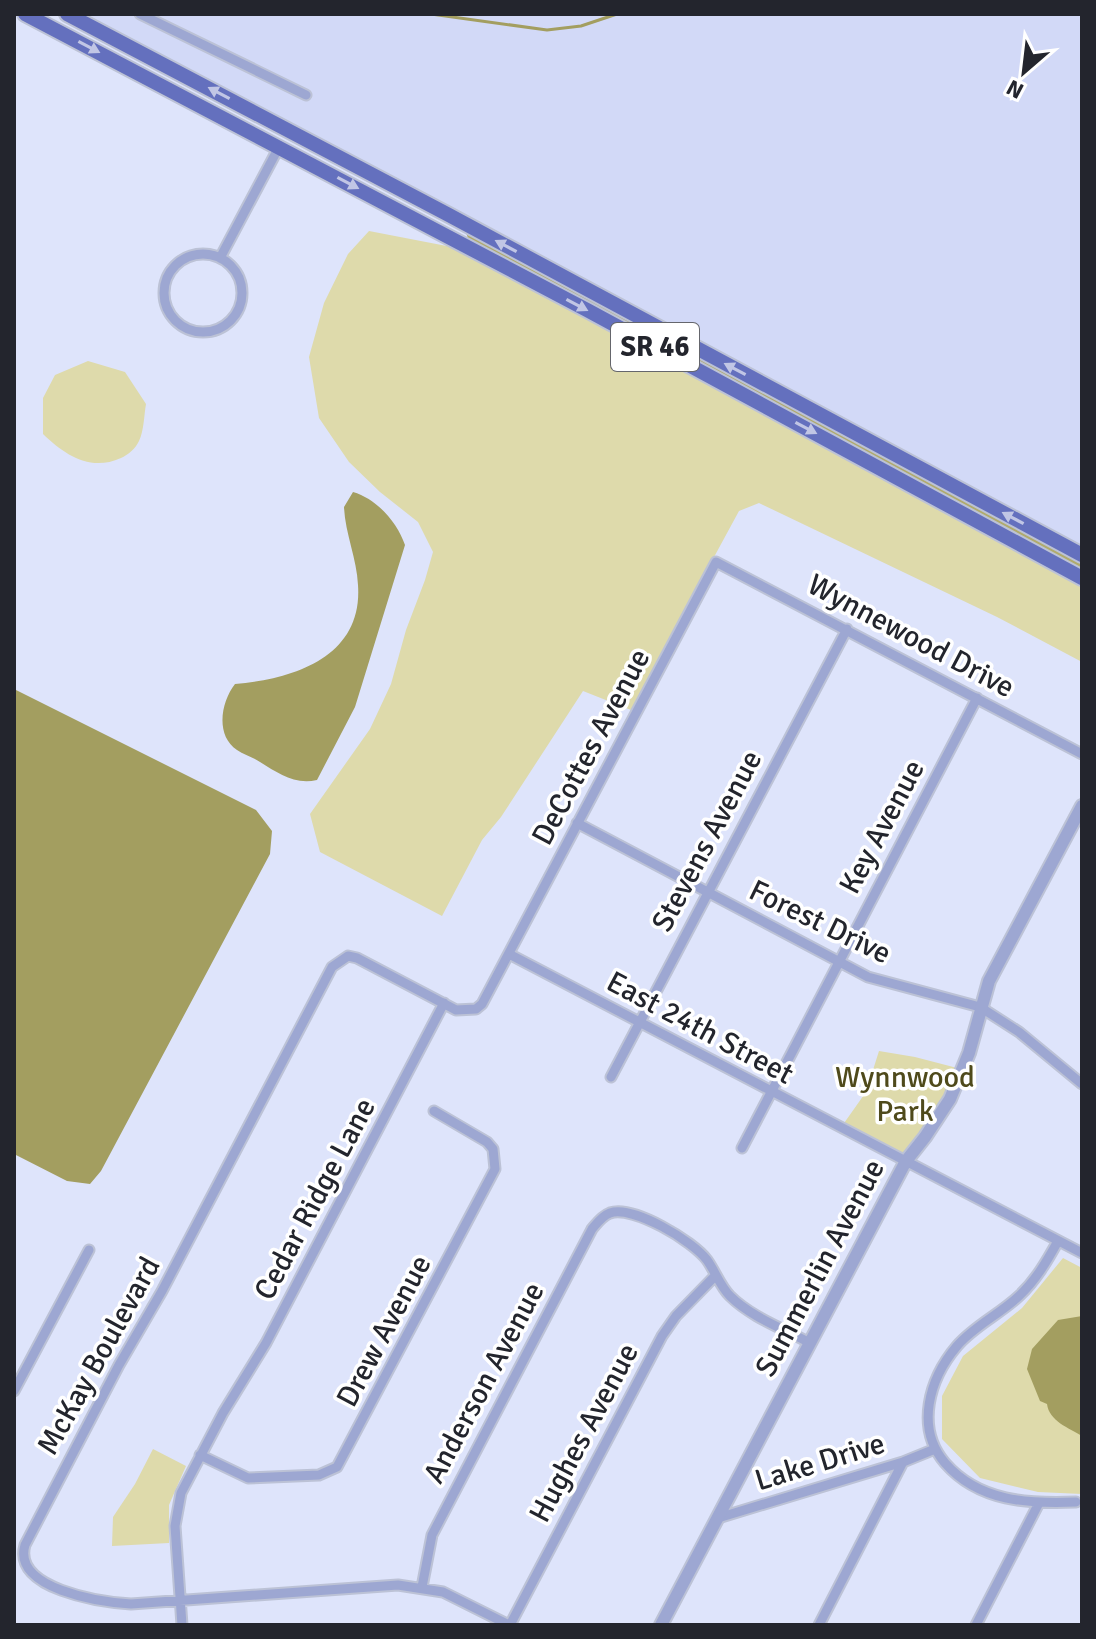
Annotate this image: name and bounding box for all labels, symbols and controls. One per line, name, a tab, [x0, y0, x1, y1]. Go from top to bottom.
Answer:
north arrow	[984, 32, 1064, 112]
one-way arrow	[77, 41, 100, 54]
text: N	[1002, 74, 1028, 105]
one-way arrow	[207, 87, 230, 100]
one-way arrow	[336, 177, 359, 190]
one-way arrow	[494, 239, 517, 252]
one-way arrow	[566, 298, 589, 312]
road number: SR 46	[611, 323, 699, 371]
one-way arrow	[724, 362, 746, 376]
one-way arrow	[795, 422, 818, 435]
one-way arrow	[1002, 512, 1025, 525]
street label: Wynnewood Drive	[801, 566, 1021, 706]
street label: DeCottes Avenue	[524, 643, 658, 851]
street label: Stevens Avenue	[644, 744, 770, 938]
street label: Key Avenue	[831, 754, 933, 900]
street label: Forest Drive	[743, 872, 897, 972]
street label: East 24th Street	[600, 963, 800, 1093]
park label: Wynnwood Park	[835, 1059, 975, 1130]
street label: Cedar Ridge Lane	[246, 1092, 384, 1306]
street label: Summerlin Avenue	[747, 1153, 893, 1383]
street label: Drew Avenue	[329, 1249, 439, 1413]
street label: McKay Boulevard	[29, 1251, 169, 1461]
street label: Anderson Avenue	[416, 1276, 552, 1490]
street label: Hughes Avenue	[521, 1337, 647, 1529]
street label: Lake Drive	[751, 1425, 889, 1499]

